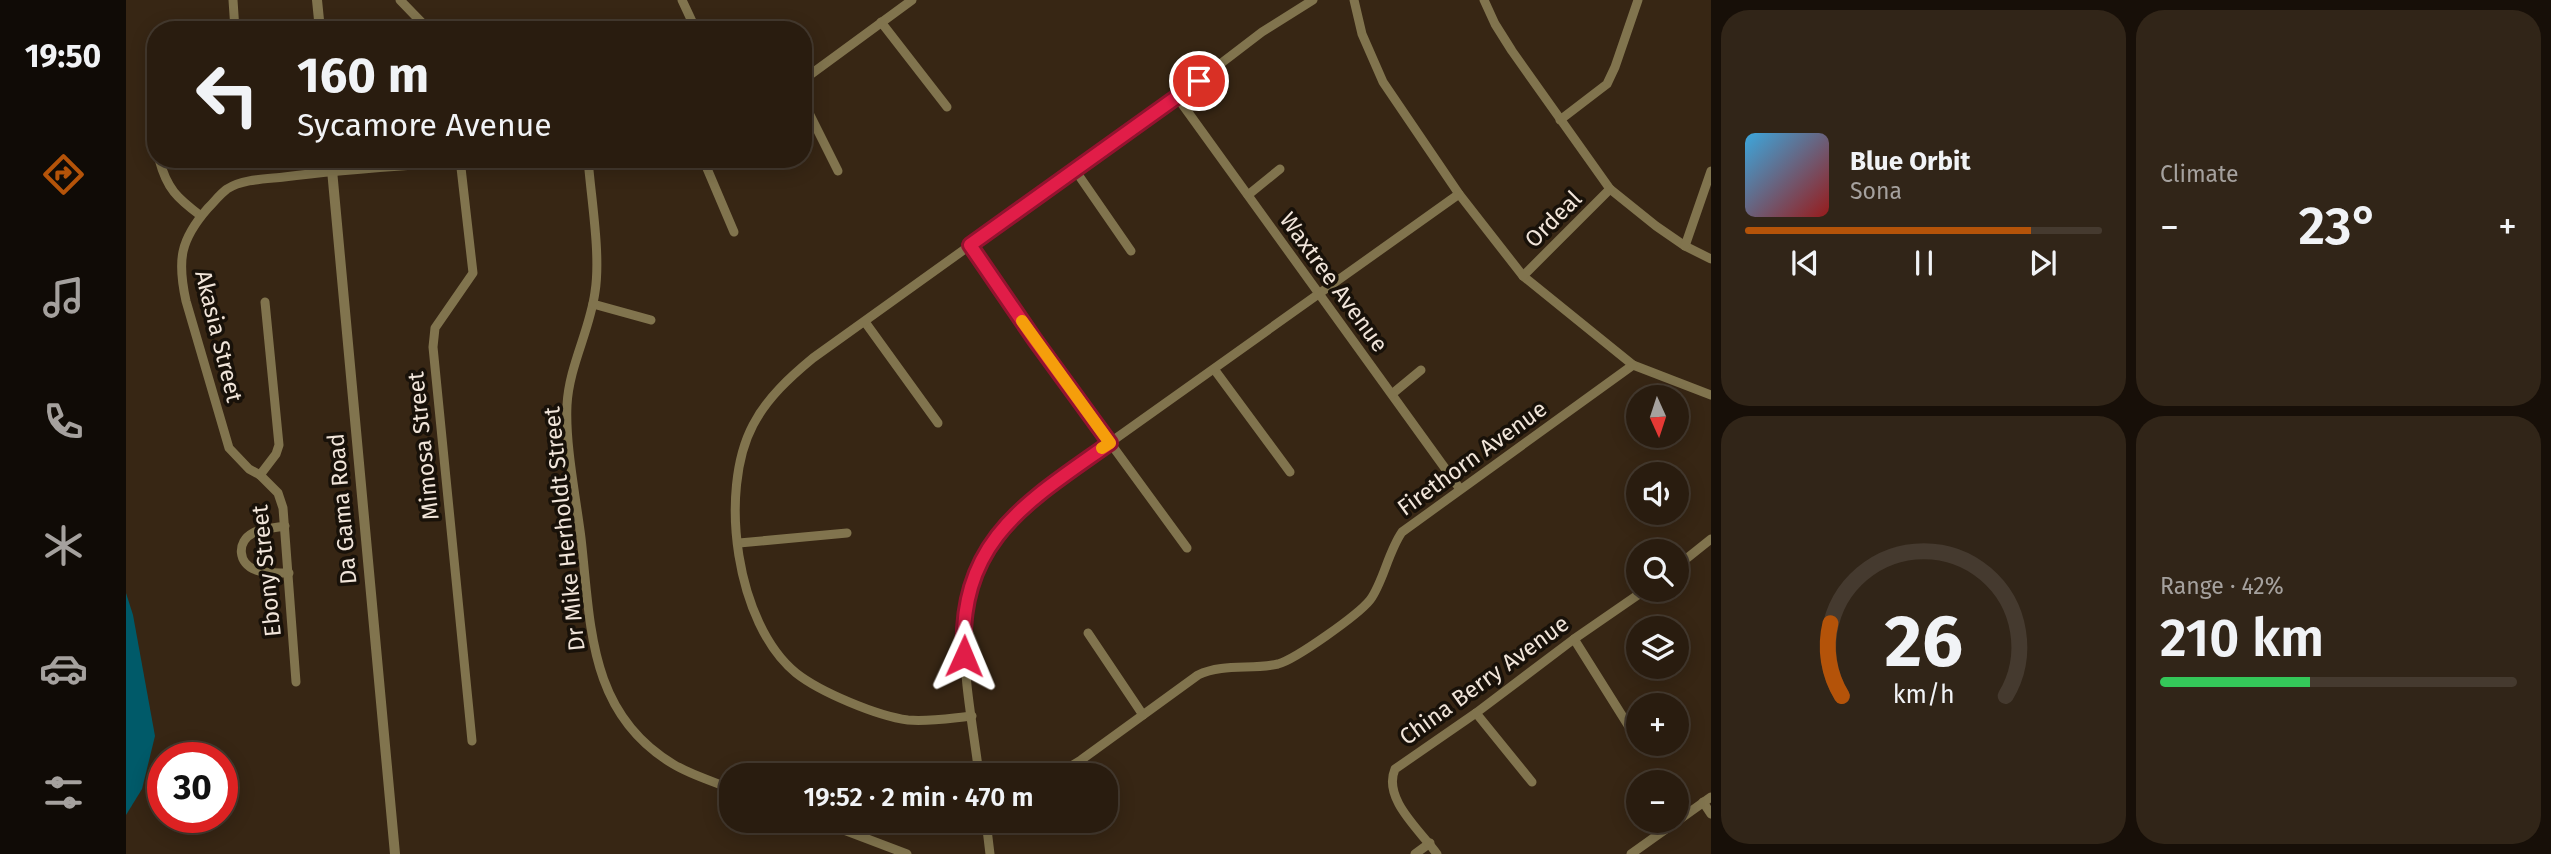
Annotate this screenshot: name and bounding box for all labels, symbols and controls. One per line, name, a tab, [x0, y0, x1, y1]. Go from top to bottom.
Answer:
text: 19:50	[25, 37, 101, 75]
text: 160 m	[297, 46, 429, 105]
icon: left	[182, 49, 273, 140]
pin	[1169, 51, 1229, 111]
icon: arrive	[1180, 62, 1218, 100]
text: Sycamore Avenue	[297, 106, 552, 144]
text: Blue Orbit	[1850, 146, 1970, 177]
icon: directions	[39, 150, 88, 199]
text: Climate	[2160, 160, 2239, 188]
text: Sona	[1850, 177, 1902, 205]
street label: Ordeal	[1519, 184, 1588, 253]
text: 23°	[2298, 195, 2379, 258]
text: −	[2160, 204, 2179, 250]
text: +	[2498, 204, 2517, 250]
street label: Waxtree Avenue	[1274, 207, 1394, 357]
icon: previous	[1786, 244, 1824, 282]
icon: pause	[1905, 244, 1943, 282]
icon: next	[2024, 244, 2062, 282]
street label: Akasia Street	[189, 267, 249, 406]
icon: music	[39, 273, 88, 322]
street label: Mimosa Street	[401, 370, 445, 522]
north arrow	[1626, 385, 1689, 448]
map controls	[1626, 385, 1689, 833]
street label: Firethorn Avenue	[1392, 394, 1552, 522]
icon: phone	[39, 397, 88, 446]
street label: Dr Mike Herholdt Street	[537, 405, 591, 653]
street label: Da Gama Road	[321, 432, 363, 586]
button: sound	[1626, 462, 1689, 525]
street label: Ebony Street	[245, 503, 287, 638]
icon: climate	[39, 521, 88, 570]
button: search	[1626, 539, 1689, 602]
text: Range · 42%	[2160, 572, 2284, 600]
text: 26	[1884, 598, 1963, 685]
text: 210 km	[2160, 607, 2324, 670]
street label: China Berry Avenue	[1394, 609, 1574, 751]
button: layers	[1626, 616, 1689, 679]
position arrow	[927, 619, 1001, 693]
icon: car	[39, 644, 88, 693]
text: km/h	[1893, 680, 1954, 710]
button: +	[1626, 693, 1689, 756]
speed limit sign: 30	[147, 742, 238, 833]
icon: filters	[39, 768, 88, 817]
button: −	[1626, 770, 1689, 833]
text: 19:52 · 2 min · 470 m	[803, 782, 1034, 813]

